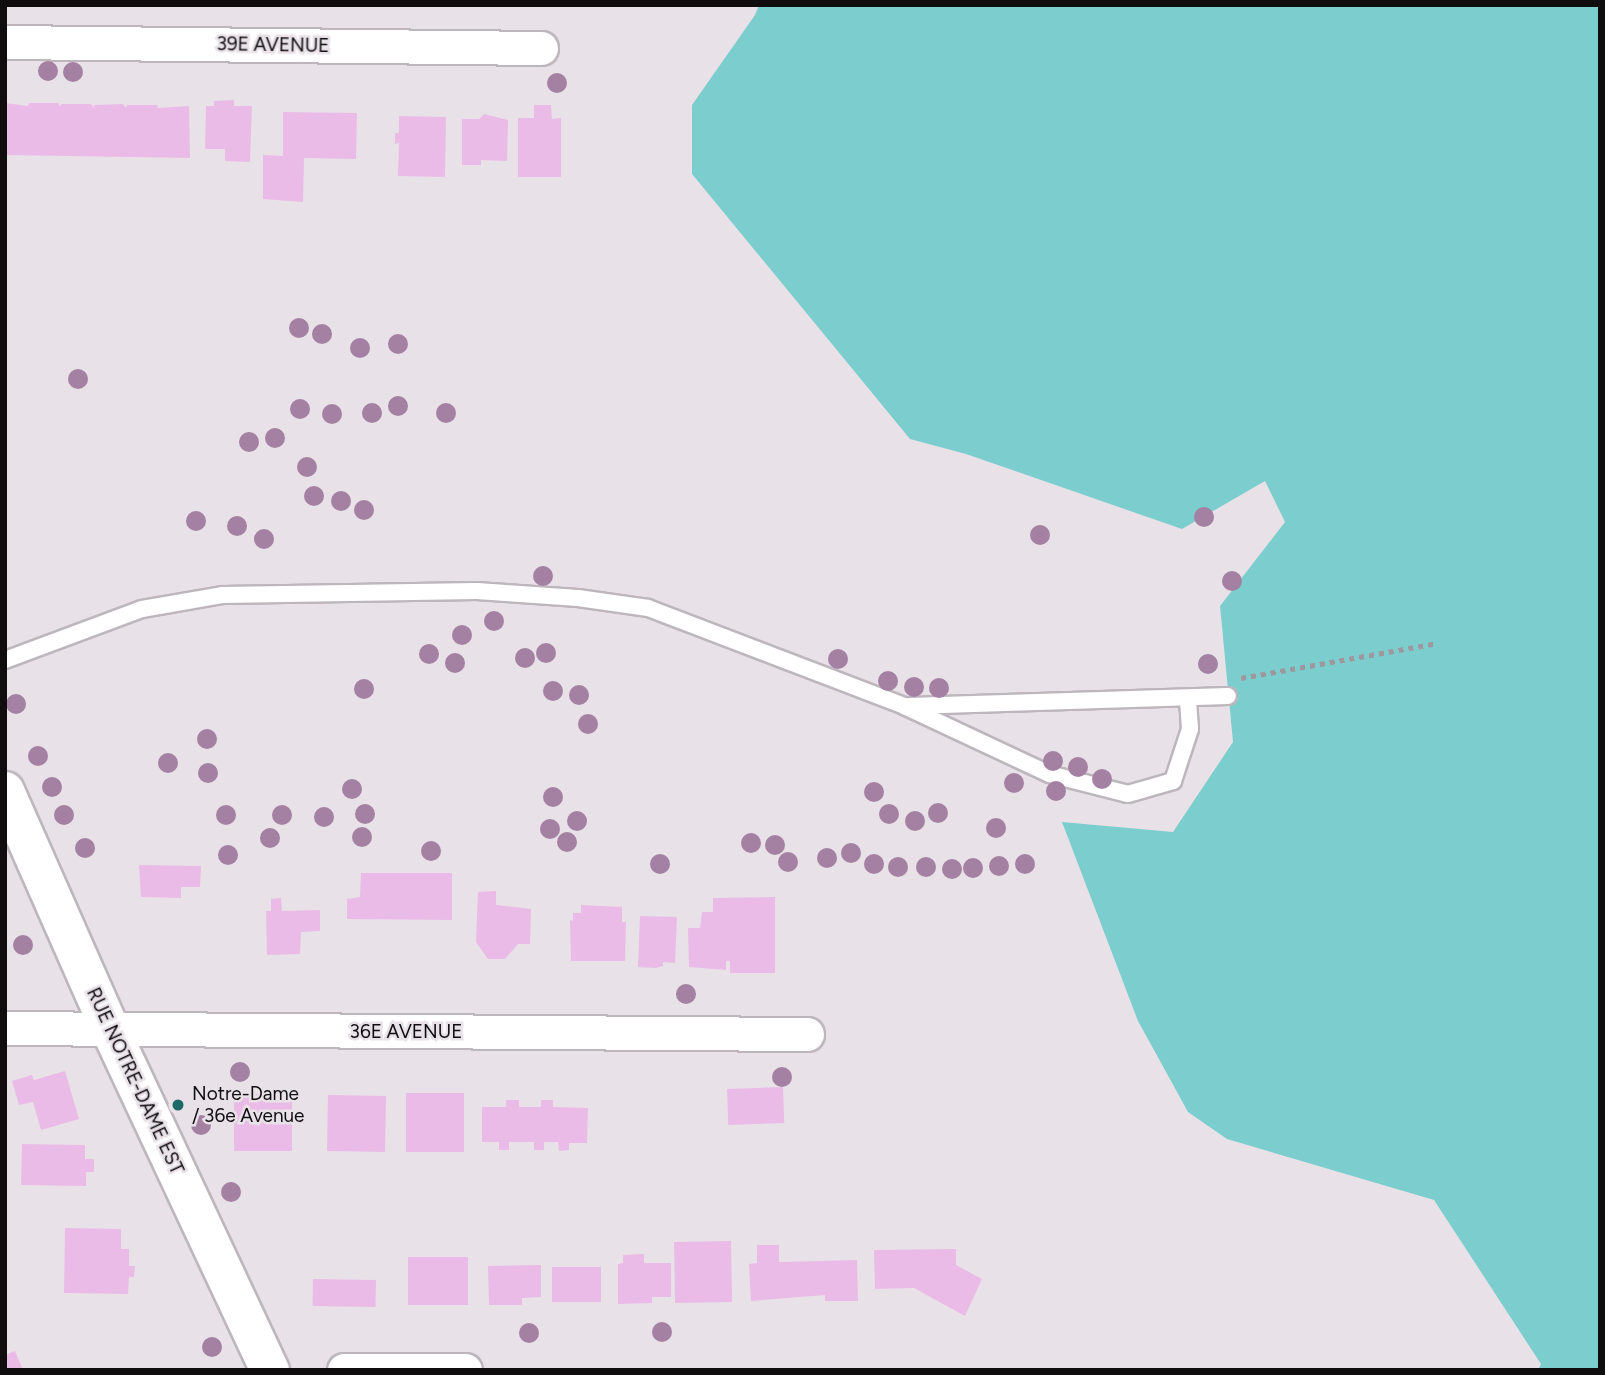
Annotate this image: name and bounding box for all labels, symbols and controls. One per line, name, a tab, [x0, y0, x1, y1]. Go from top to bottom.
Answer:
street label: 39E AVENUE	[216, 33, 330, 57]
street label: RUE NOTRE-DAME EST	[82, 984, 188, 1178]
street label: 36E AVENUE	[350, 1021, 462, 1043]
place label: Notre-Dame / 36e Avenue	[192, 1083, 304, 1127]
marker: Notre-Dame / 36e Avenue	[170, 1097, 186, 1113]

